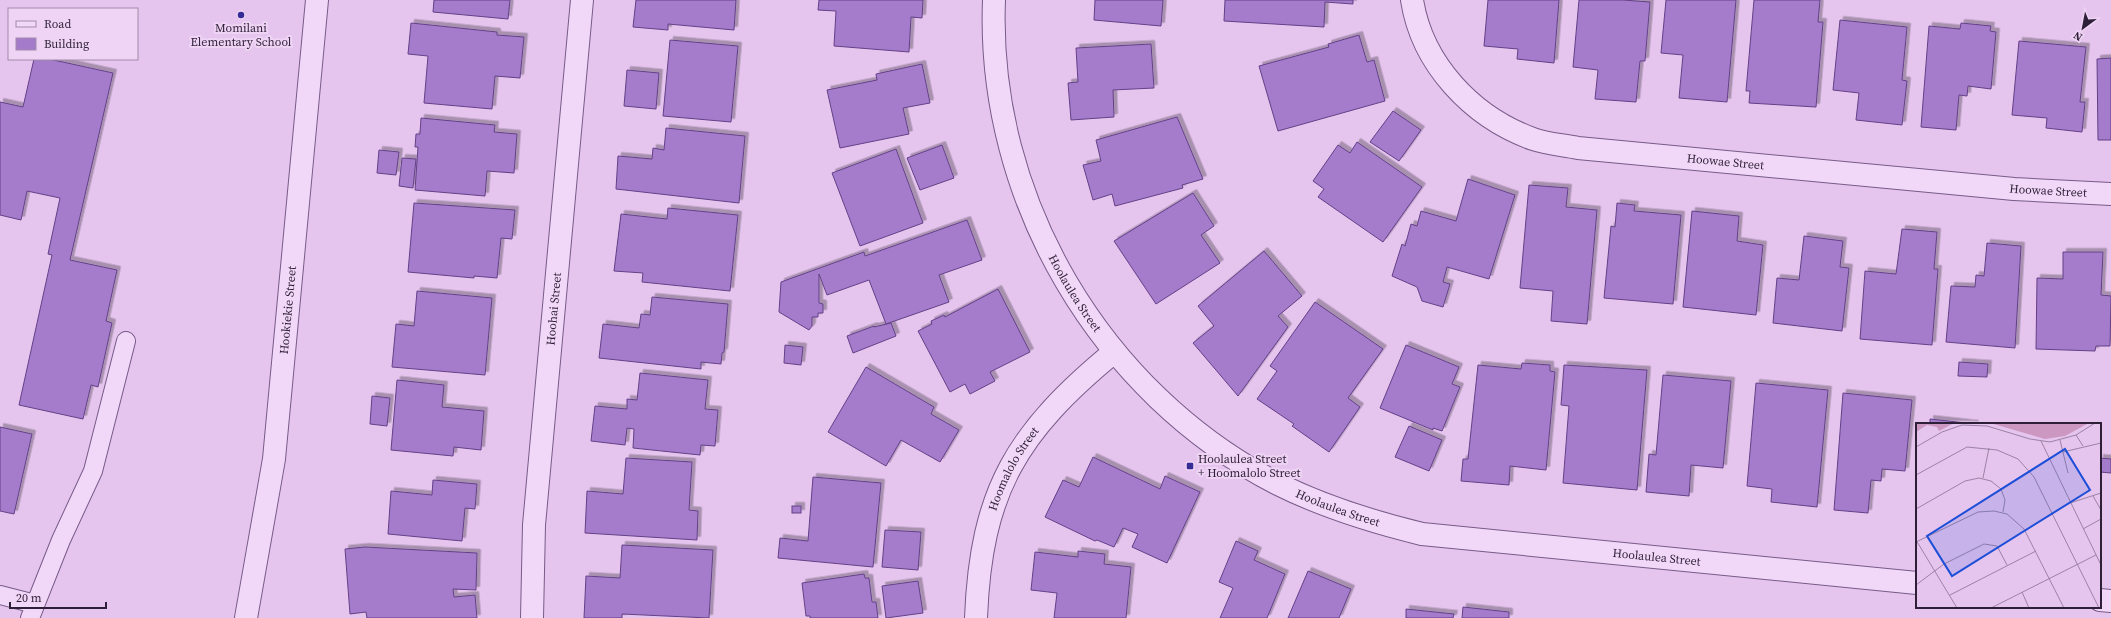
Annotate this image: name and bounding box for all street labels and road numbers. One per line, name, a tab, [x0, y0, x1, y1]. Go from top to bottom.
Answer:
street label: Hoowae Street	[1686, 150, 1765, 173]
street label: Hoowae Street	[2009, 181, 2087, 201]
street label: Hoolaulea Street	[1045, 252, 1105, 335]
street label: Hookiekie Street	[276, 265, 300, 355]
street label: Hoohai Street	[542, 272, 565, 346]
street label: Hoomalolo Street	[985, 423, 1042, 513]
street label: Hoolaulea Street	[1293, 485, 1382, 530]
street label: Hoolaulea Street	[1612, 545, 1702, 570]

